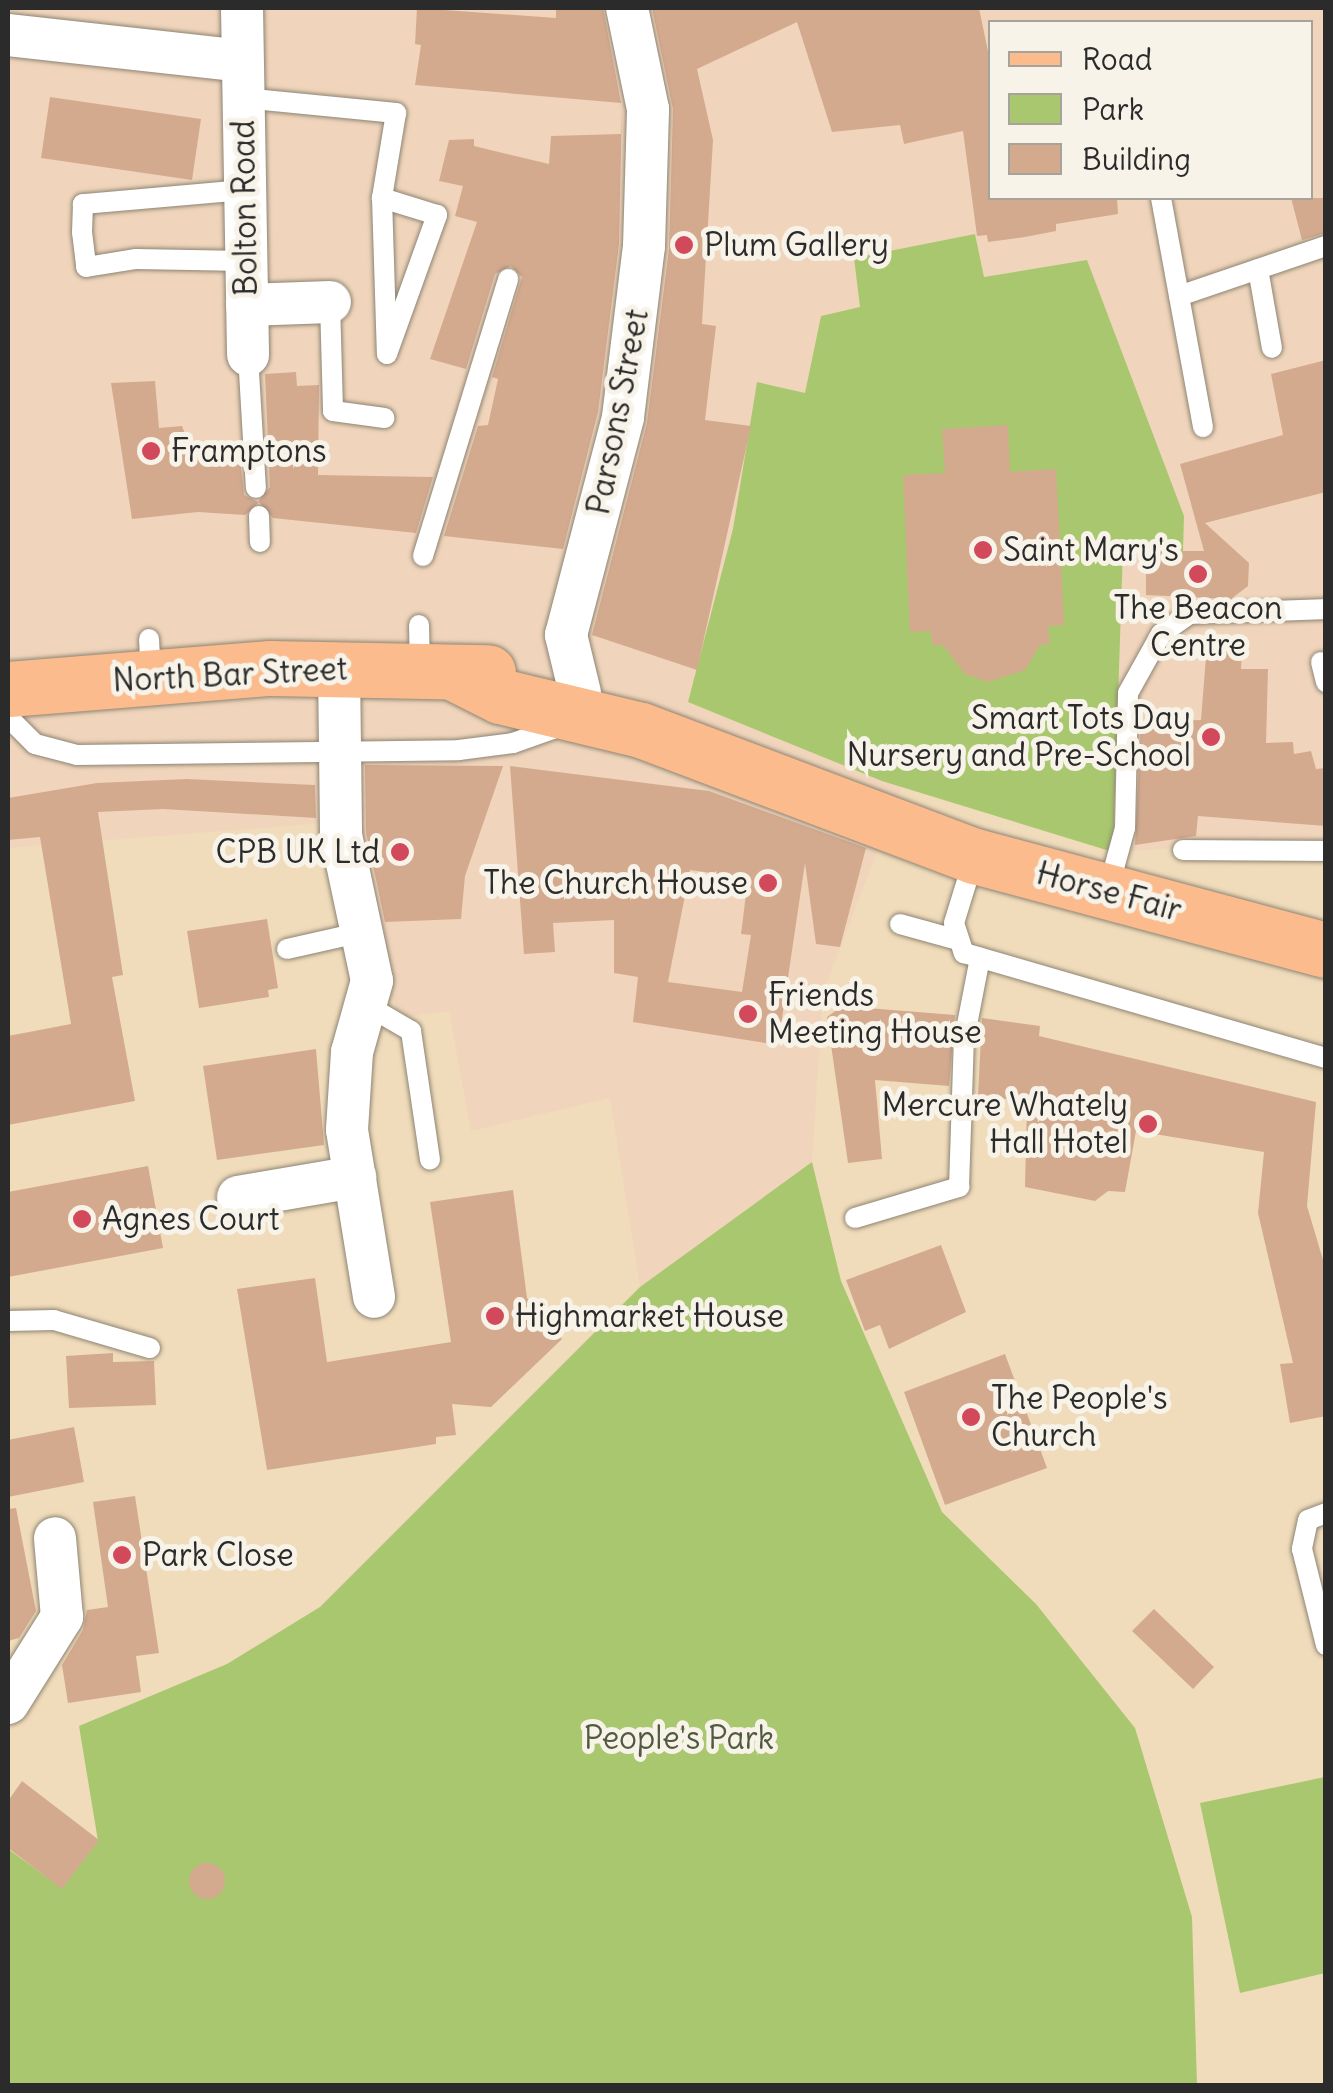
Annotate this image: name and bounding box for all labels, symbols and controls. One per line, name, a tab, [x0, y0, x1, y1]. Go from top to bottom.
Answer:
legend	[988, 20, 1313, 200]
text: Road	[1082, 40, 1152, 78]
text: Park	[1082, 90, 1144, 128]
street label: Bolton Road	[224, 120, 266, 296]
text: Building	[1082, 140, 1191, 178]
place label: Plum Gallery	[704, 226, 889, 264]
marker: Plum Gallery	[673, 234, 695, 256]
street label: Parsons Street	[579, 306, 657, 518]
place label: Framptons	[171, 432, 327, 470]
marker: Framptons	[140, 440, 162, 462]
place label: Saint Mary's	[1003, 531, 1179, 569]
marker: Saint Mary's	[972, 539, 994, 561]
marker: The Beacon Centre	[1187, 563, 1209, 585]
place label: The Beacon Centre	[1114, 590, 1282, 665]
street label: North Bar Street	[112, 650, 348, 700]
place label: Smart Tots Day Nursery and Pre-School	[846, 700, 1191, 775]
marker: Smart Tots Day Nursery and Pre-School	[1200, 726, 1222, 748]
place label: CPB UK Ltd	[216, 833, 380, 871]
marker: CPB UK Ltd	[389, 841, 411, 863]
street label: Horse Fair	[1032, 854, 1186, 930]
place label: The Church House	[483, 864, 748, 902]
marker: The Church House	[757, 872, 779, 894]
place label: Friends Meeting House	[768, 977, 982, 1052]
marker: Friends Meeting House	[737, 1003, 759, 1025]
place label: Mercure Whately Hall Hotel	[881, 1087, 1128, 1162]
marker: Mercure Whately Hall Hotel	[1137, 1113, 1159, 1135]
place label: Agnes Court	[102, 1200, 280, 1238]
marker: Agnes Court	[71, 1208, 93, 1230]
place label: Highmarket House	[515, 1297, 784, 1335]
marker: Highmarket House	[484, 1305, 506, 1327]
place label: The People's Church	[991, 1380, 1168, 1455]
marker: The People's Church	[960, 1406, 982, 1428]
place label: Park Close	[142, 1536, 294, 1574]
marker: Park Close	[111, 1544, 133, 1566]
park label: People's Park	[584, 1719, 774, 1757]

